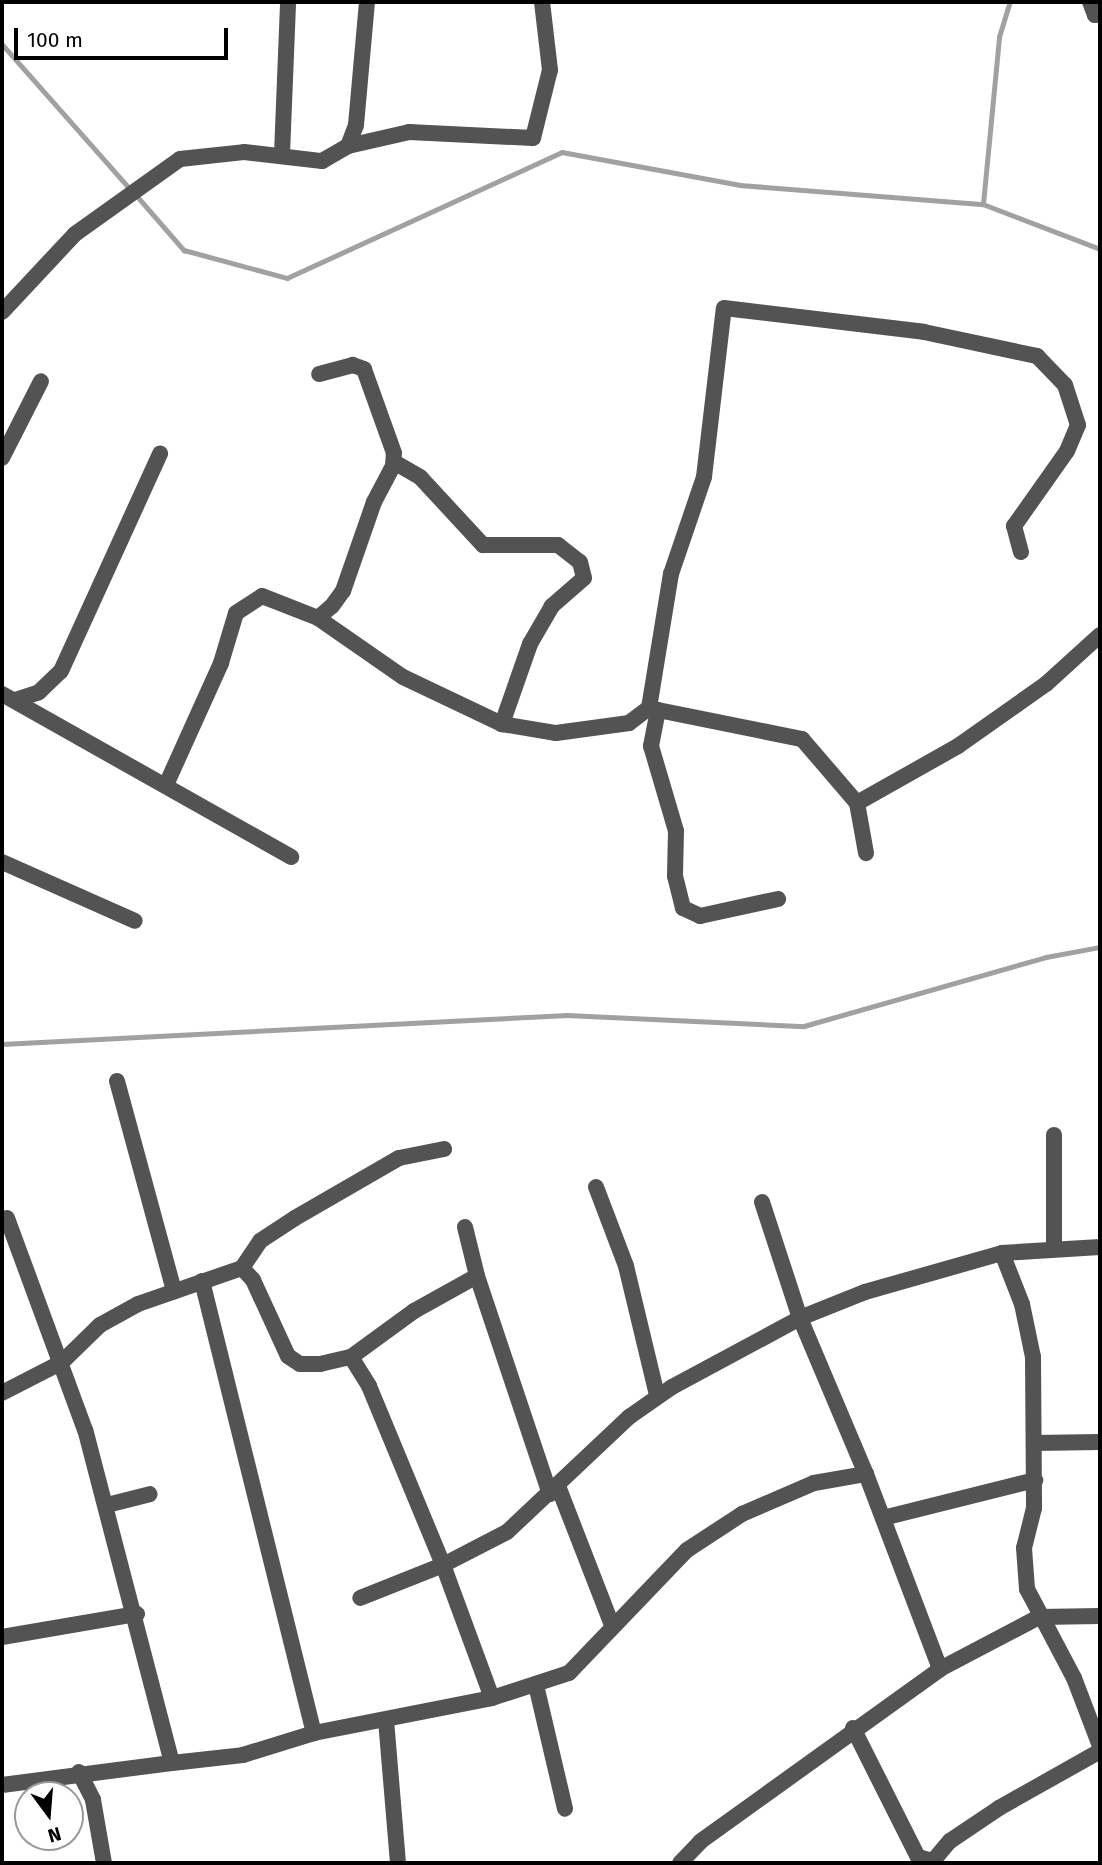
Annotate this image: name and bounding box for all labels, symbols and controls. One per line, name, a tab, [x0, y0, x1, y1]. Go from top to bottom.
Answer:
scale bar	[18, 14, 231, 58]
text: 100 m	[27, 27, 83, 53]
north arrow	[14, 1781, 84, 1851]
text: N	[45, 1822, 64, 1848]

